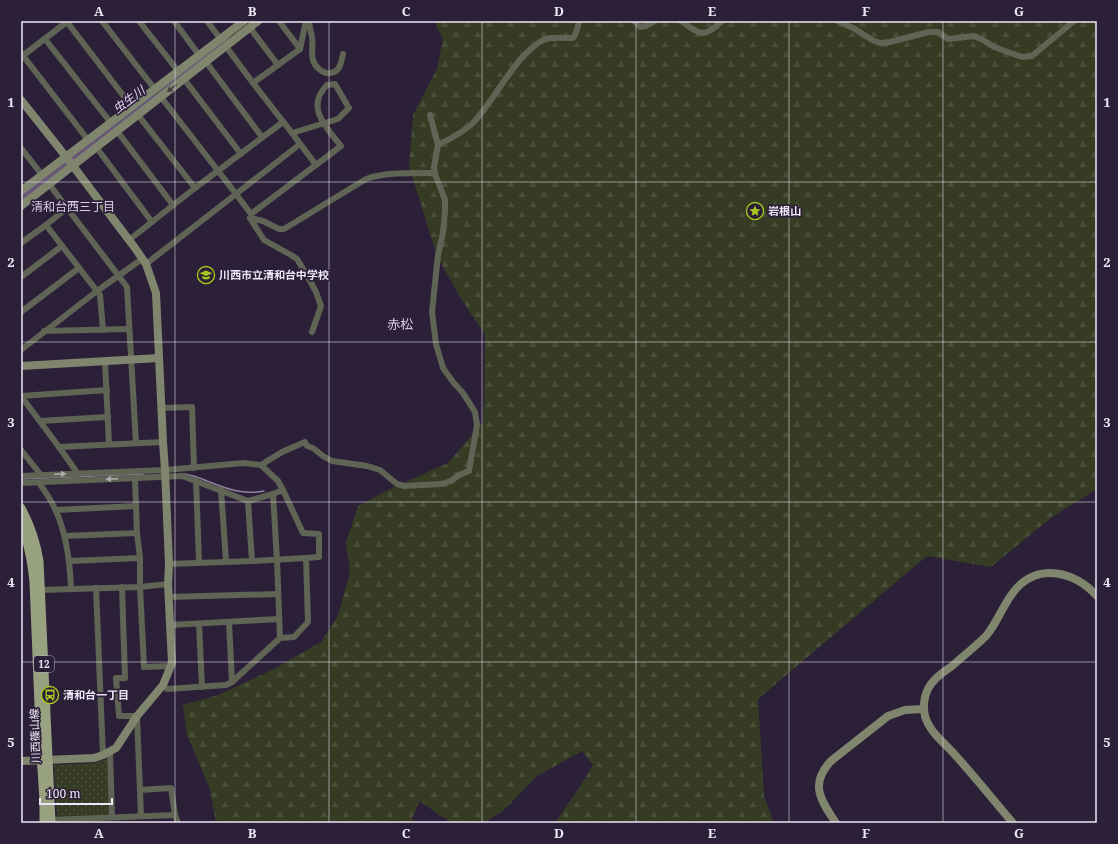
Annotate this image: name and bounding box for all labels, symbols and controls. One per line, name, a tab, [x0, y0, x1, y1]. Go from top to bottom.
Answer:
text: A	[94, 2, 104, 20]
text: B	[248, 2, 257, 20]
text: C	[402, 2, 411, 20]
text: D	[554, 2, 564, 20]
text: E	[708, 2, 717, 20]
text: F	[862, 2, 870, 20]
text: G	[1014, 2, 1024, 20]
water label: 虫生川	[109, 81, 150, 117]
one-way arrow	[167, 84, 178, 92]
text: 1	[7, 93, 15, 111]
text: 1	[1103, 93, 1111, 111]
district label: 清和台西三丁目	[31, 198, 115, 215]
place icon: 岩根山	[745, 201, 765, 221]
place label: 岩根山	[768, 203, 801, 218]
text: 2	[7, 253, 15, 271]
text: 2	[1103, 253, 1111, 271]
school or university icon: 川西市立清和台中学校	[196, 265, 216, 285]
place label: 川西市立清和台中学校	[219, 267, 329, 282]
district label: 赤松	[387, 315, 413, 333]
text: 3	[7, 413, 15, 431]
text: 3	[1103, 413, 1111, 431]
one-way arrow	[54, 471, 67, 477]
one-way arrow	[105, 476, 118, 482]
text: 4	[7, 573, 15, 591]
text: 4	[1103, 573, 1111, 591]
road number: 12	[34, 656, 54, 672]
bus stop icon: 清和台一丁目	[40, 685, 60, 705]
place label: 清和台一丁目	[63, 687, 129, 702]
street label: 川西篠山線	[26, 708, 43, 764]
text: 5	[7, 733, 15, 751]
text: 5	[1103, 733, 1111, 751]
scale bar	[40, 780, 112, 806]
text: 100 m	[46, 785, 81, 802]
text: A	[94, 824, 104, 842]
text: B	[248, 824, 257, 842]
text: C	[402, 824, 411, 842]
text: D	[554, 824, 564, 842]
text: E	[708, 824, 717, 842]
text: F	[862, 824, 870, 842]
text: G	[1014, 824, 1024, 842]

